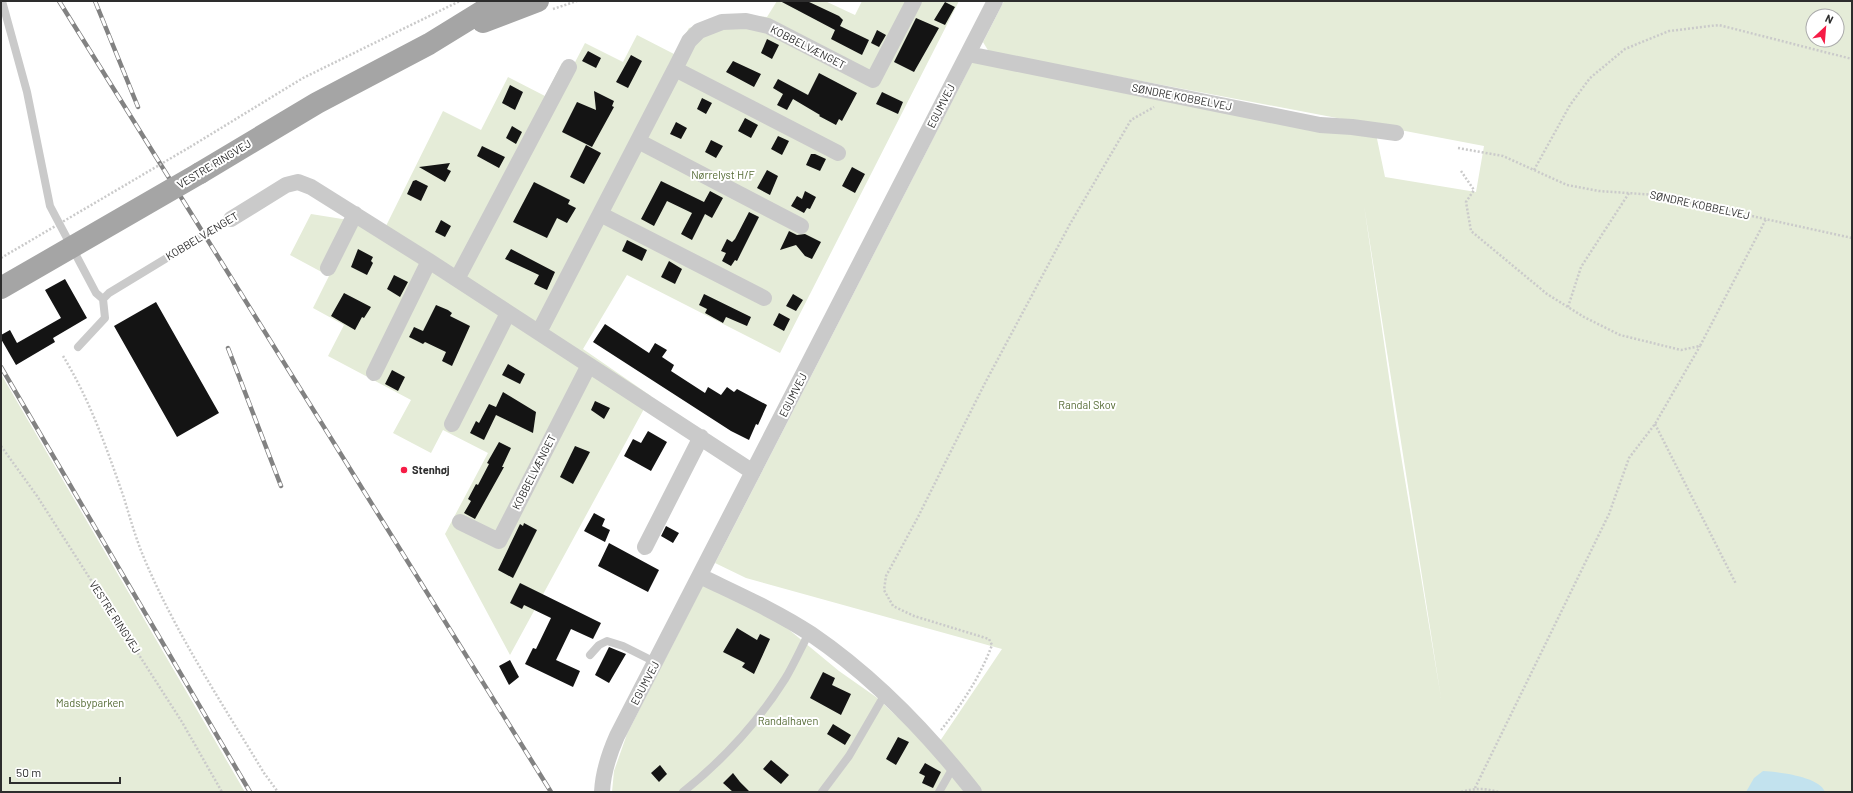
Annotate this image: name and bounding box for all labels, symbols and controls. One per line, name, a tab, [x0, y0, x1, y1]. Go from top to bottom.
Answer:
north arrow	[1805, 8, 1845, 48]
text: N	[1823, 11, 1836, 26]
street label: KOBBELVÆNGET	[769, 22, 848, 71]
street label: SØNDRE KOBBELVEJ	[1131, 80, 1233, 113]
street label: EGUMVEJ	[924, 82, 957, 130]
street label: VESTRE RINGVEJ	[174, 136, 253, 191]
park label: Nørrelyst H/F	[691, 168, 755, 181]
street label: SØNDRE KOBBELVEJ	[1649, 188, 1751, 221]
street label: KOBBELVÆNGET	[163, 209, 240, 262]
street label: EGUMVEJ	[776, 371, 809, 419]
park label: Randal Skov	[1058, 398, 1116, 411]
street label: KOBBELVÆNGET	[509, 432, 558, 511]
place label: Stenhøj	[412, 463, 450, 476]
marker: Stenhøj	[399, 465, 409, 475]
street label: VESTRE RINGVEJ	[87, 578, 144, 656]
street label: EGUMVEJ	[628, 659, 661, 707]
park label: Madsbyparken	[56, 696, 124, 709]
park label: Randalhaven	[758, 714, 818, 727]
scale bar	[10, 759, 120, 785]
text: 50 m	[16, 765, 41, 779]

